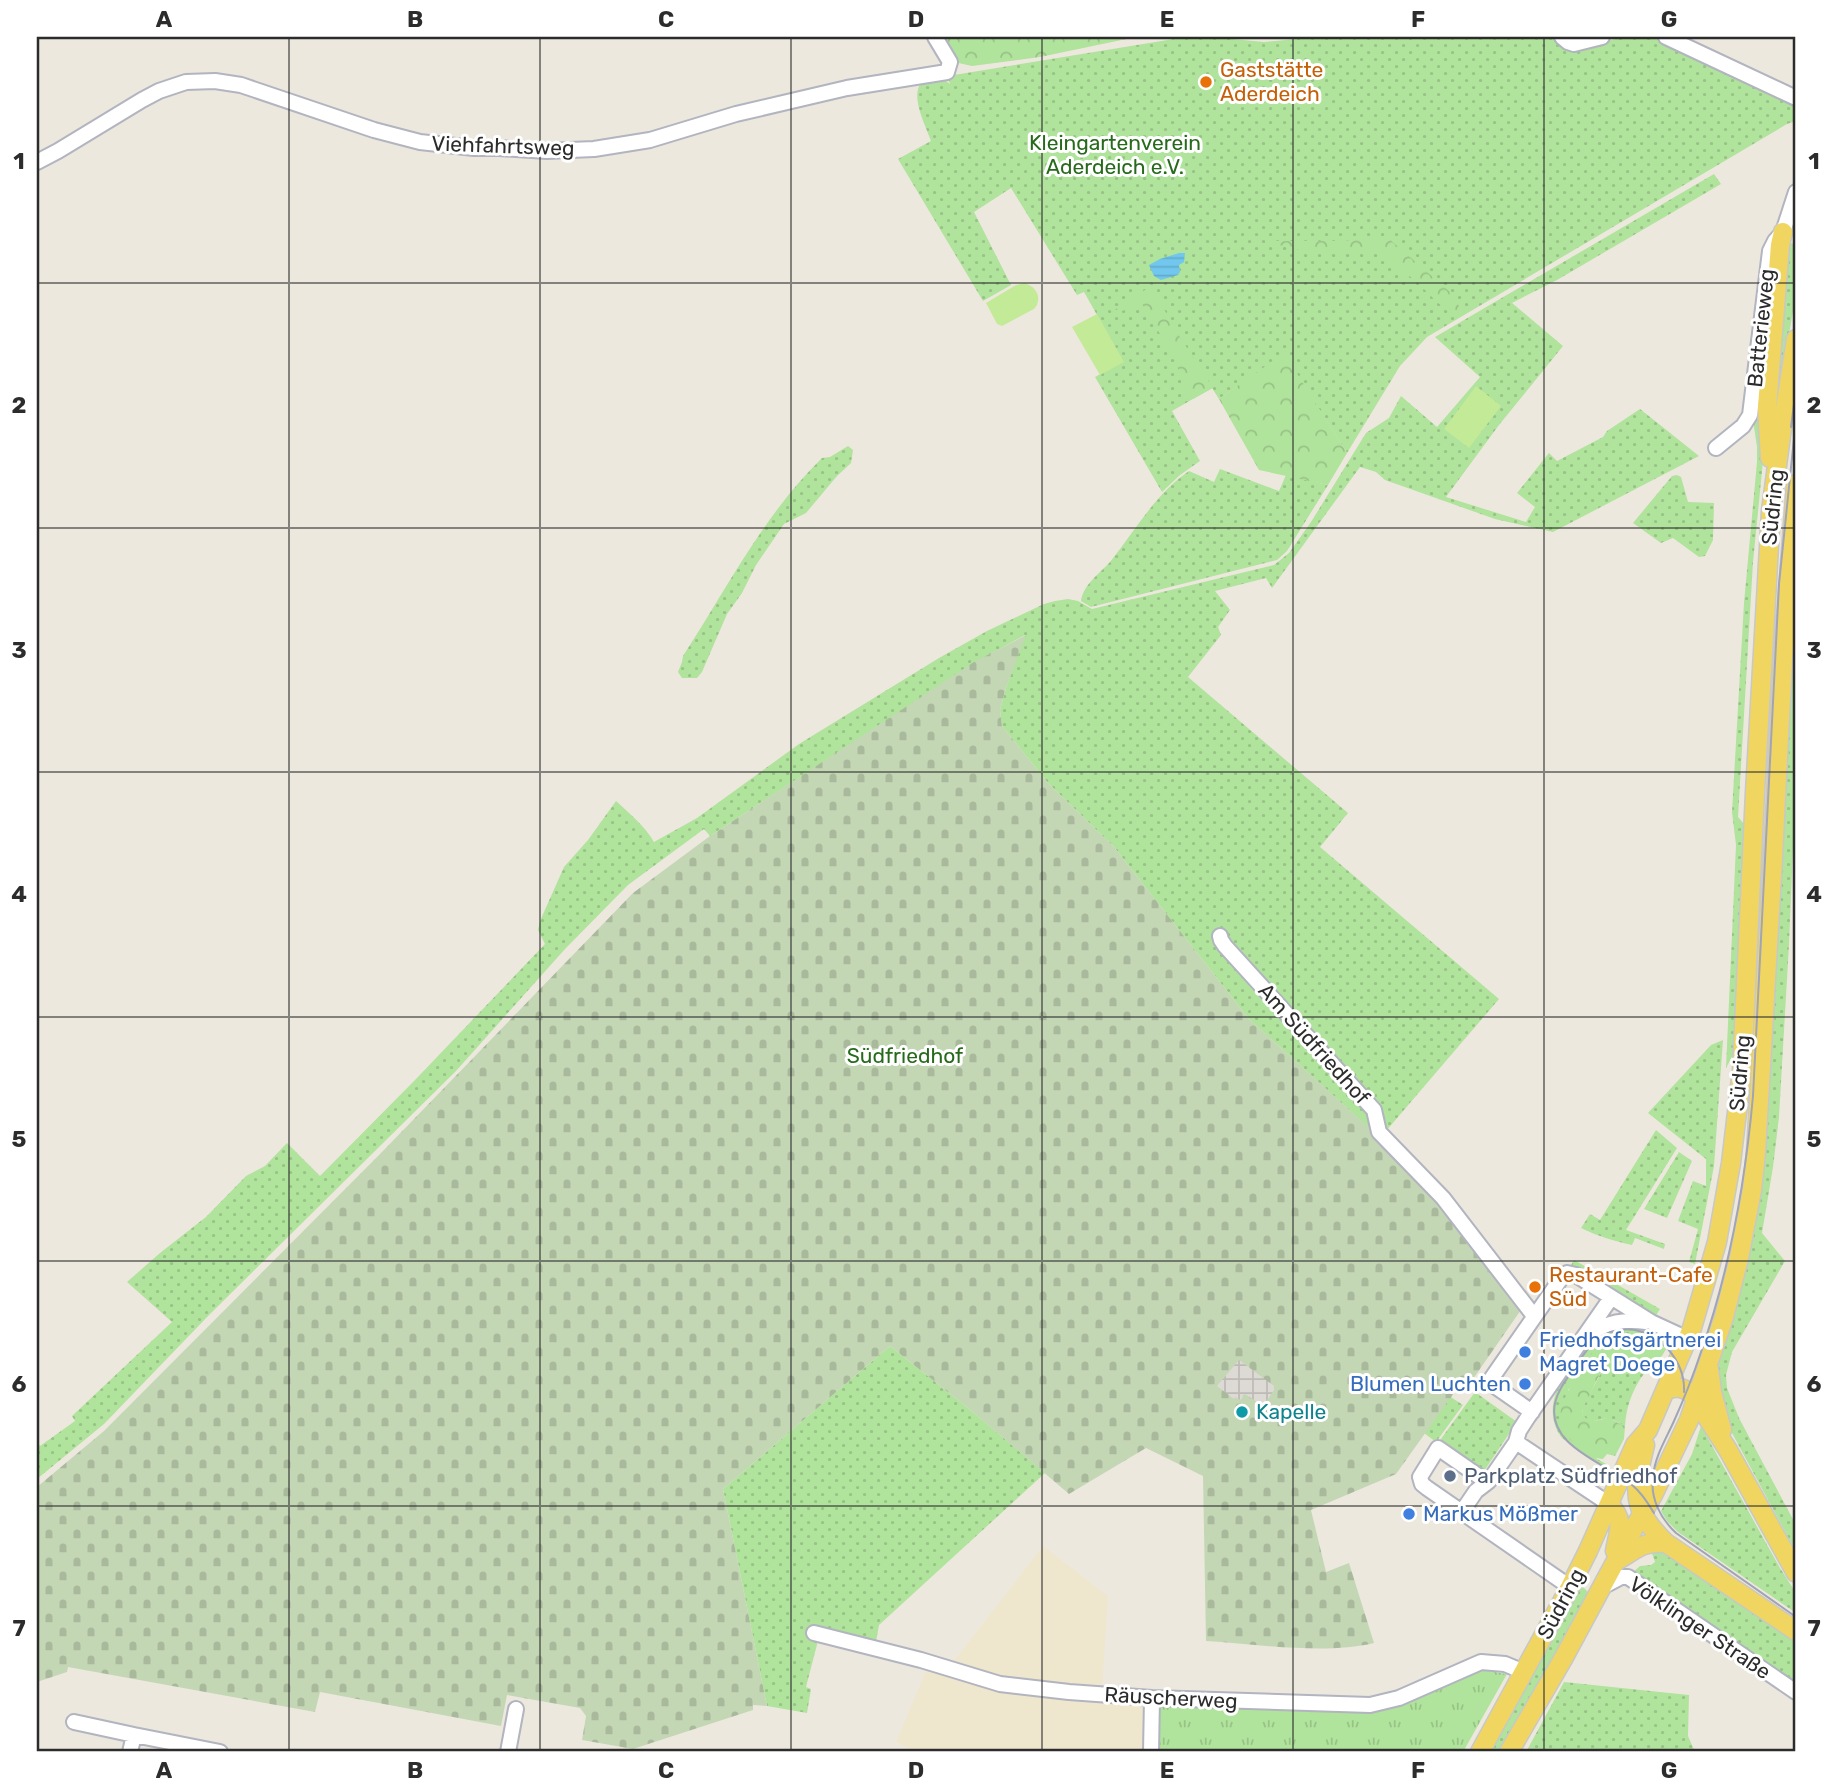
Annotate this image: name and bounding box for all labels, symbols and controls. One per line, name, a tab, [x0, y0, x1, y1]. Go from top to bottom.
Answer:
text: A	[156, 5, 173, 33]
text: B	[407, 5, 423, 33]
text: C	[658, 5, 674, 33]
text: D	[908, 5, 924, 33]
text: E	[1160, 5, 1174, 33]
text: F	[1411, 5, 1425, 33]
text: G	[1661, 5, 1677, 33]
place label: Gaststätte Aderdeich	[1220, 57, 1323, 106]
marker: Gaststätte Aderdeich	[1198, 74, 1214, 90]
park label: Kleingartenverein Aderdeich e.V.	[1029, 130, 1201, 179]
street label: Viehfahrtsweg	[431, 131, 575, 160]
text: 1	[13, 147, 25, 175]
text: 1	[1808, 147, 1820, 175]
street label: Batterieweg	[1742, 267, 1779, 388]
text: 2	[12, 391, 26, 419]
text: 2	[1807, 391, 1821, 419]
street label: Südring	[1756, 468, 1789, 546]
text: 3	[11, 636, 27, 664]
text: 3	[1806, 636, 1822, 664]
text: 4	[11, 880, 27, 908]
text: 4	[1806, 880, 1822, 908]
street label: Am Südfriedhof	[1253, 978, 1375, 1109]
street label: Südring	[1724, 1034, 1755, 1112]
park label: Südfriedhof	[847, 1043, 963, 1068]
text: 5	[12, 1125, 27, 1153]
text: 5	[1807, 1125, 1822, 1153]
place label: Restaurant-Cafe Süd	[1549, 1262, 1713, 1311]
marker: Restaurant-Cafe Süd	[1527, 1279, 1543, 1295]
place label: Friedhofsgärtnerei Magret Doege	[1539, 1327, 1721, 1376]
marker: Friedhofsgärtnerei Magret Doege	[1517, 1344, 1533, 1360]
text: 6	[12, 1370, 27, 1398]
text: 6	[1807, 1370, 1822, 1398]
place label: Blumen Luchten	[1350, 1371, 1511, 1396]
marker: Blumen Luchten	[1517, 1376, 1533, 1392]
place label: Kapelle	[1256, 1399, 1326, 1424]
marker: Kapelle	[1234, 1404, 1250, 1420]
place label: Parkplatz Südfriedhof	[1464, 1463, 1677, 1488]
marker: Parkplatz Südfriedhof	[1442, 1468, 1458, 1484]
place label: Markus Mößmer	[1423, 1501, 1578, 1526]
marker: Markus Mößmer	[1401, 1506, 1417, 1522]
street label: Südring	[1532, 1564, 1590, 1643]
street label: Völklinger Straße	[1625, 1571, 1776, 1684]
text: 7	[12, 1614, 26, 1642]
text: 7	[1807, 1614, 1821, 1642]
street label: Räuscherweg	[1104, 1682, 1238, 1713]
text: A	[156, 1756, 173, 1784]
text: B	[407, 1756, 423, 1784]
text: C	[658, 1756, 674, 1784]
text: D	[908, 1756, 924, 1784]
text: E	[1160, 1756, 1174, 1784]
text: F	[1411, 1756, 1425, 1784]
text: G	[1661, 1756, 1677, 1784]

